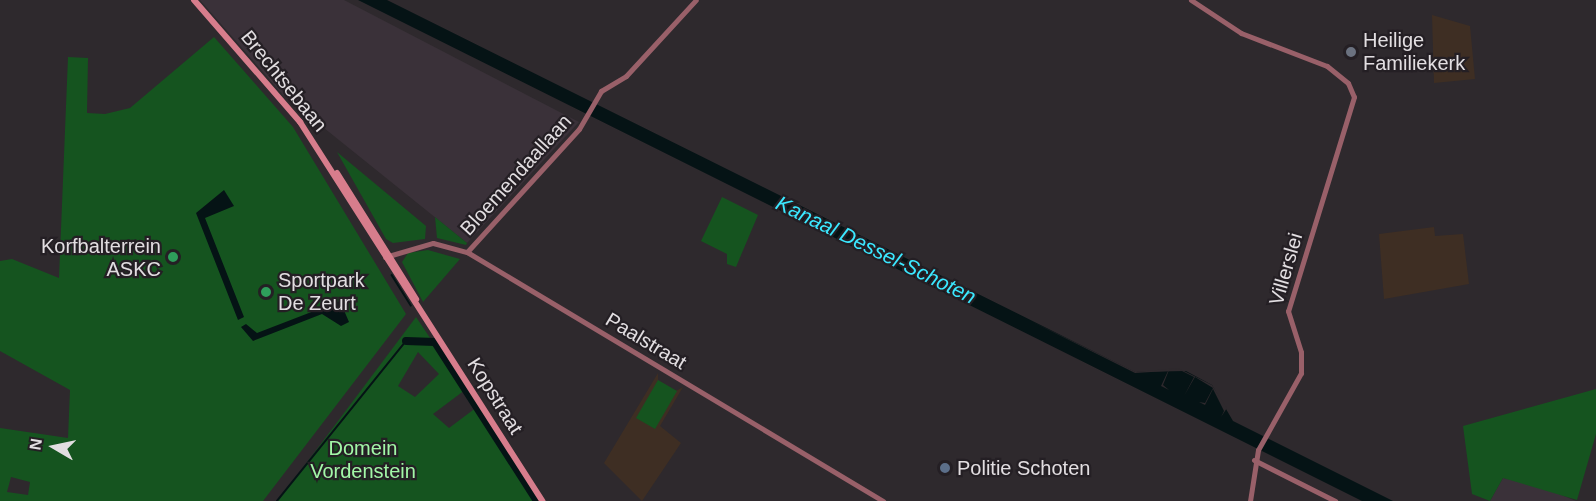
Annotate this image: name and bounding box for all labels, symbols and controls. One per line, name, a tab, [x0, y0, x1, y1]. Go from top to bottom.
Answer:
street label: Brechtsebaan	[236, 25, 332, 137]
place label: Heilige Familiekerk	[1363, 28, 1465, 75]
marker: Heilige Familiekerk	[1344, 45, 1358, 59]
street label: Bloemendaallaan	[455, 110, 577, 240]
water label: Kanaal Dessel-Schoten	[772, 191, 980, 309]
street label: Villerslei	[1264, 230, 1308, 308]
place label: Korfbalterrein ASKC	[41, 234, 161, 281]
marker: Korfbalterrein ASKC	[166, 250, 180, 264]
place label: Sportpark De Zeurt	[278, 268, 365, 315]
marker: Sportpark De Zeurt	[259, 285, 273, 299]
street label: Paalstraat	[601, 308, 691, 374]
street label: Kopstraat	[462, 353, 528, 439]
north arrow	[24, 417, 84, 477]
text: N	[26, 437, 45, 451]
park label: Domein Vordenstein	[310, 437, 416, 484]
place label: Politie Schoten	[957, 456, 1090, 480]
marker: Politie Schoten	[938, 461, 952, 475]

